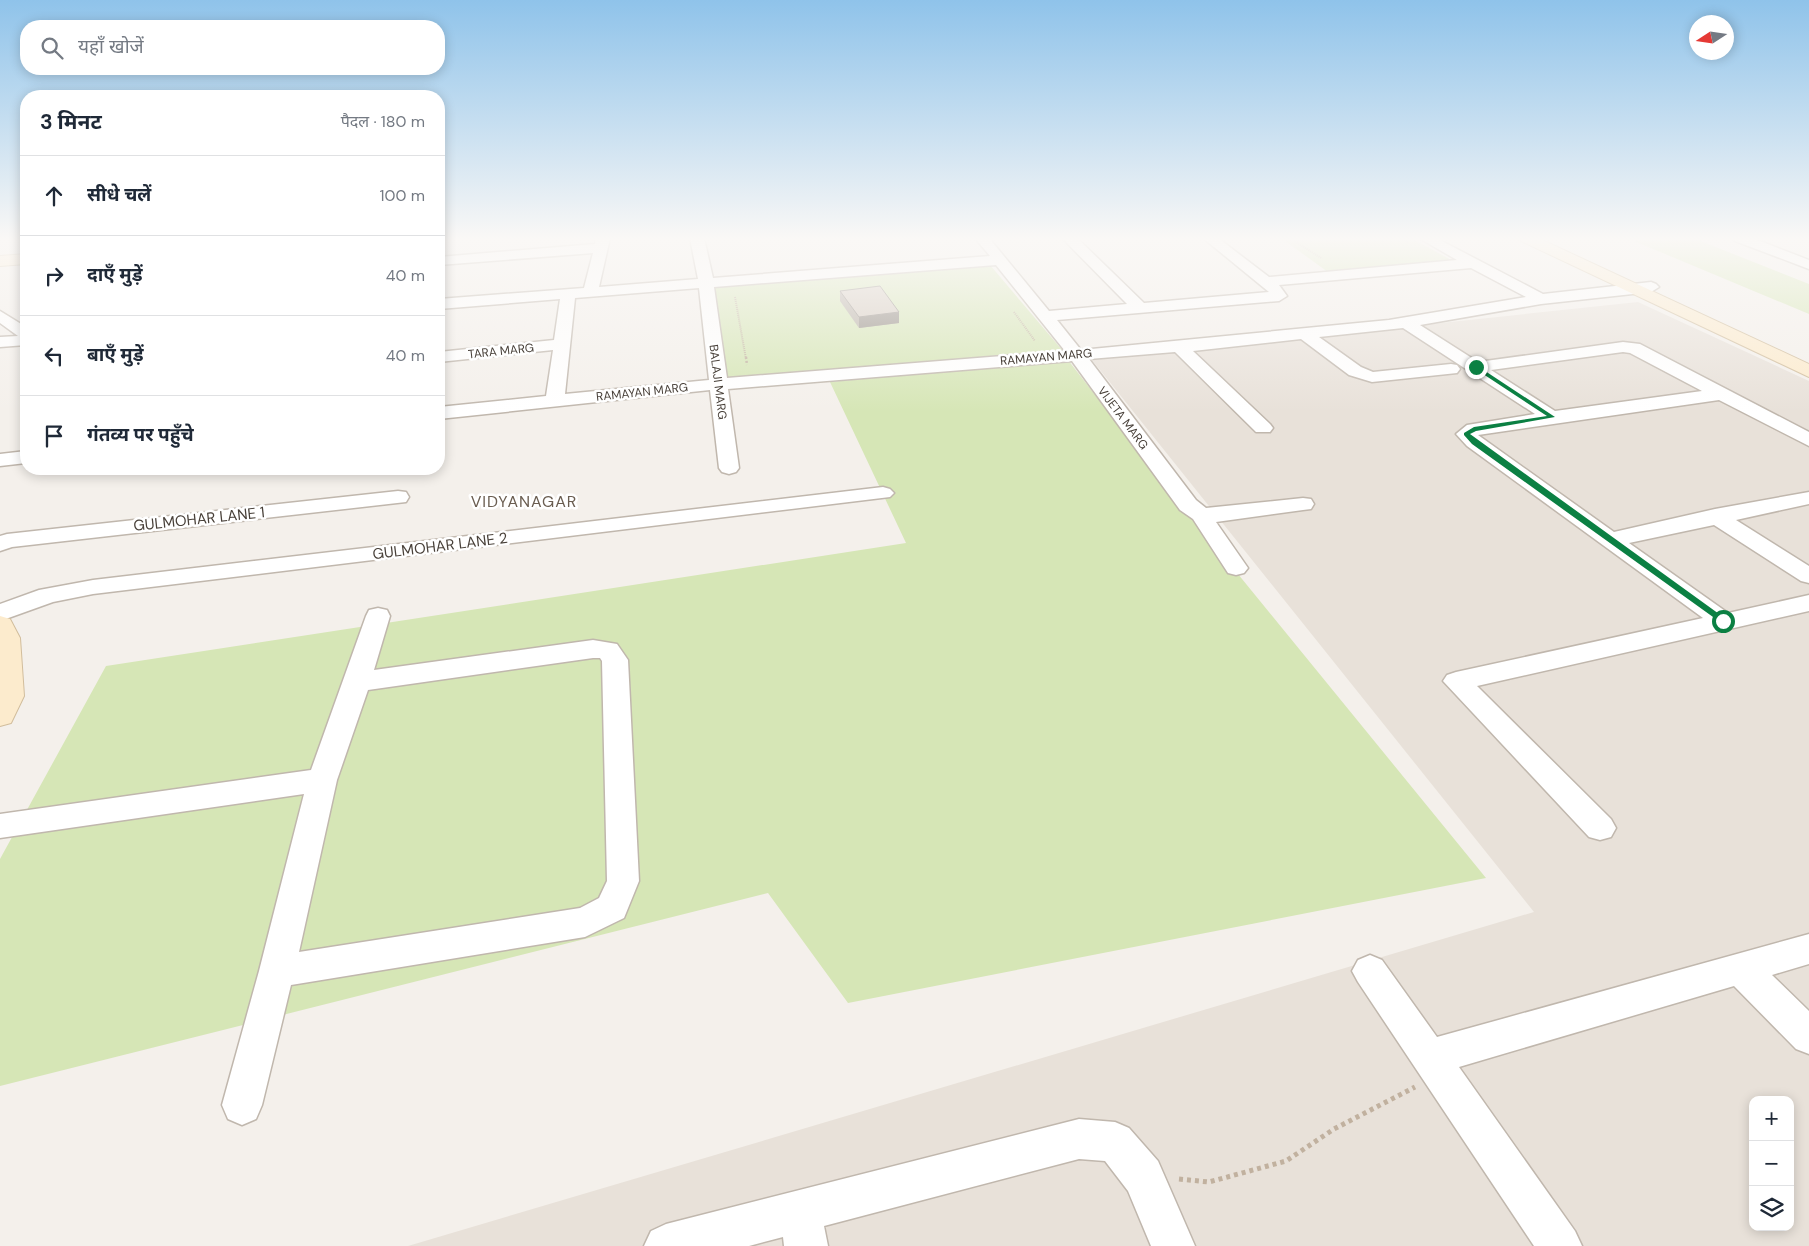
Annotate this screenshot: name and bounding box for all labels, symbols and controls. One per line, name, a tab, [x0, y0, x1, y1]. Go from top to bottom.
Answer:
north arrow	[1689, 15, 1734, 60]
search box	[20, 20, 445, 75]
icon: search	[38, 34, 66, 62]
text: यहाँ खोजें	[78, 34, 144, 59]
text: 3 मिनट	[40, 108, 102, 136]
text: पैदल · 180 m	[341, 111, 425, 132]
icon: ahead	[40, 182, 68, 210]
text: सीधे चलें	[87, 182, 151, 207]
text: 100 m	[380, 185, 425, 206]
icon: right	[40, 262, 68, 290]
text: दाएँ मुड़ें	[87, 262, 142, 287]
text: 40 m	[386, 265, 425, 286]
street label: TARA MARG	[467, 340, 535, 362]
icon: left	[40, 342, 68, 370]
text: बाएँ मुड़ें	[87, 342, 144, 367]
street label: BALAJI MARG	[705, 343, 731, 421]
text: 40 m	[386, 345, 425, 366]
street label: RAMAYAN MARG	[999, 345, 1093, 369]
route end	[1465, 356, 1488, 379]
street label: RAMAYAN MARG	[595, 379, 689, 405]
street label: VIJETA MARG	[1094, 383, 1152, 453]
icon: arrive	[40, 422, 68, 450]
text: गंतव्य पर पहुँचे	[87, 422, 194, 447]
district label: VIDYANAGAR	[471, 491, 577, 512]
street label: GULMOHAR LANE 1	[132, 502, 266, 536]
street label: GULMOHAR LANE 2	[371, 528, 509, 564]
route start	[1712, 610, 1735, 633]
map controls	[1749, 1096, 1794, 1231]
button: +	[1749, 1096, 1794, 1141]
button: −	[1749, 1141, 1794, 1186]
button: layers	[1749, 1186, 1794, 1231]

